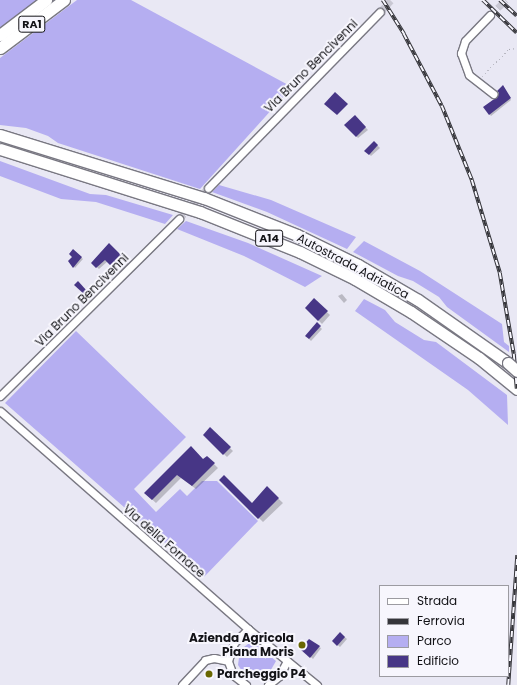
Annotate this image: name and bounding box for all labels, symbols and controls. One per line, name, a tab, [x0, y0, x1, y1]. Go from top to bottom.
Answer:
road number: RA1	[18, 15, 46, 33]
street label: Via Bruno Bencivenni	[261, 16, 361, 116]
road number: A14	[255, 229, 283, 247]
street label: Autostrada Adriatica	[294, 230, 412, 302]
street label: Via Bruno Bencivenni	[32, 250, 132, 350]
street label: Via della Fornace	[120, 501, 208, 581]
legend	[379, 585, 509, 677]
text: Strada	[417, 592, 457, 609]
text: Ferrovia	[417, 612, 465, 629]
place label: Azienda Agricola Piana Moris	[189, 631, 294, 659]
text: Parco	[417, 632, 452, 649]
marker: Azienda Agricola Piana Moris	[297, 640, 307, 650]
text: Edificio	[417, 652, 459, 669]
place label: Parcheggio P4	[217, 667, 306, 681]
marker: Parcheggio P4	[204, 669, 214, 679]

